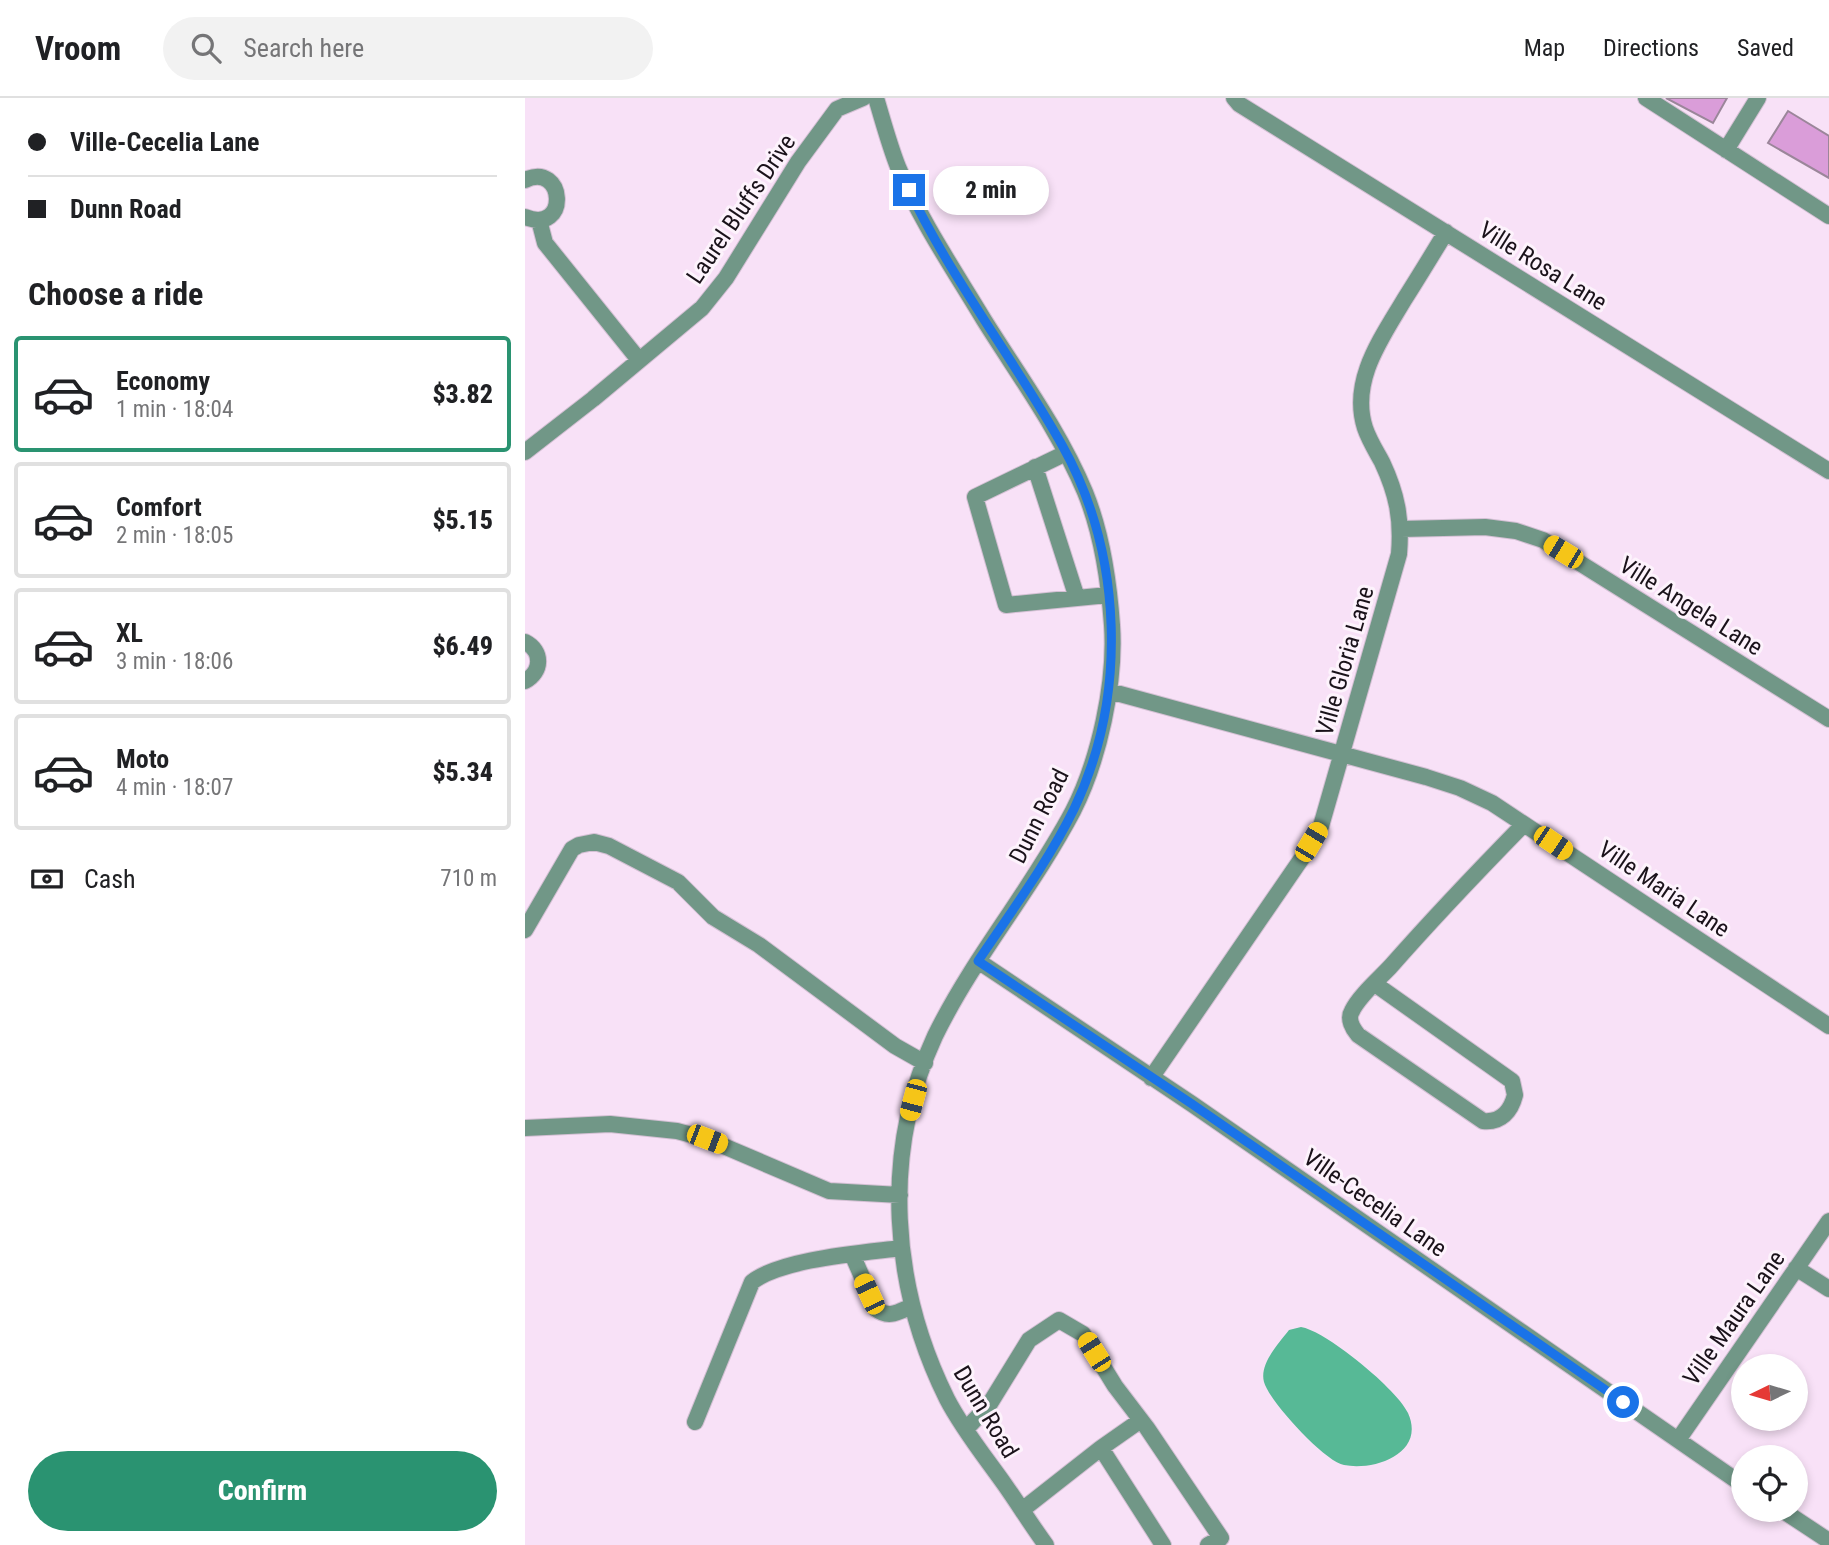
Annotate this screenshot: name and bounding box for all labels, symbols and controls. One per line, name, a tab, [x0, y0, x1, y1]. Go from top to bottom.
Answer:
search box	[163, 17, 653, 80]
text: Vroom	[35, 29, 121, 68]
icon: search	[187, 29, 225, 67]
text: Search here	[243, 33, 364, 63]
text: Map	[1524, 34, 1565, 62]
text: Directions	[1603, 34, 1699, 62]
text: Saved	[1737, 34, 1794, 62]
text: Ville-Cecelia Lane	[70, 127, 259, 157]
street label: Laurel Bluffs Drive	[681, 129, 801, 289]
callout: 2 min	[933, 166, 1049, 214]
route end	[893, 174, 925, 206]
text: 2 min	[965, 177, 1017, 204]
text: Dunn Road	[70, 194, 182, 224]
street label: Ville Rosa Lane	[1474, 216, 1612, 316]
text: Choose a ride	[28, 275, 203, 313]
icon: car	[32, 363, 95, 426]
text: Economy	[116, 366, 210, 396]
text: $3.82	[432, 379, 493, 409]
text: 1 min · 18:04	[116, 396, 233, 423]
icon: car	[32, 489, 95, 552]
text: Comfort	[116, 492, 202, 522]
text: $5.15	[432, 505, 493, 535]
text: 2 min · 18:05	[116, 522, 233, 549]
car	[1540, 532, 1587, 572]
street label: Ville Angela Lane	[1614, 551, 1768, 661]
street label: Ville Gloria Lane	[1310, 583, 1380, 739]
icon: car	[32, 615, 95, 678]
text: XL	[116, 618, 143, 648]
text: $6.49	[432, 631, 493, 661]
text: 3 min · 18:06	[116, 648, 233, 675]
icon: car	[32, 741, 95, 804]
text: Moto	[116, 744, 169, 774]
text: $5.34	[432, 757, 493, 787]
street label: Dunn Road	[1003, 764, 1075, 868]
text: 4 min · 18:07	[116, 774, 233, 801]
car	[1292, 819, 1331, 865]
car	[1530, 823, 1577, 863]
street label: Ville Maria Lane	[1593, 835, 1735, 943]
icon: cash	[28, 860, 66, 898]
text: Cash	[84, 864, 136, 894]
text: 710 m	[440, 865, 497, 892]
car	[898, 1077, 929, 1123]
car	[684, 1122, 731, 1156]
street label: Ville-Cecelia Lane	[1298, 1143, 1452, 1263]
street label: Ville Maura Lane	[1677, 1245, 1791, 1391]
car	[851, 1271, 888, 1317]
car	[1074, 1329, 1115, 1375]
north arrow	[1731, 1354, 1808, 1432]
map controls	[1731, 1354, 1808, 1522]
street label: Dunn Road	[948, 1361, 1024, 1463]
route start	[1607, 1386, 1639, 1418]
button: locate	[1731, 1445, 1808, 1522]
button: Confirm	[28, 1451, 497, 1531]

